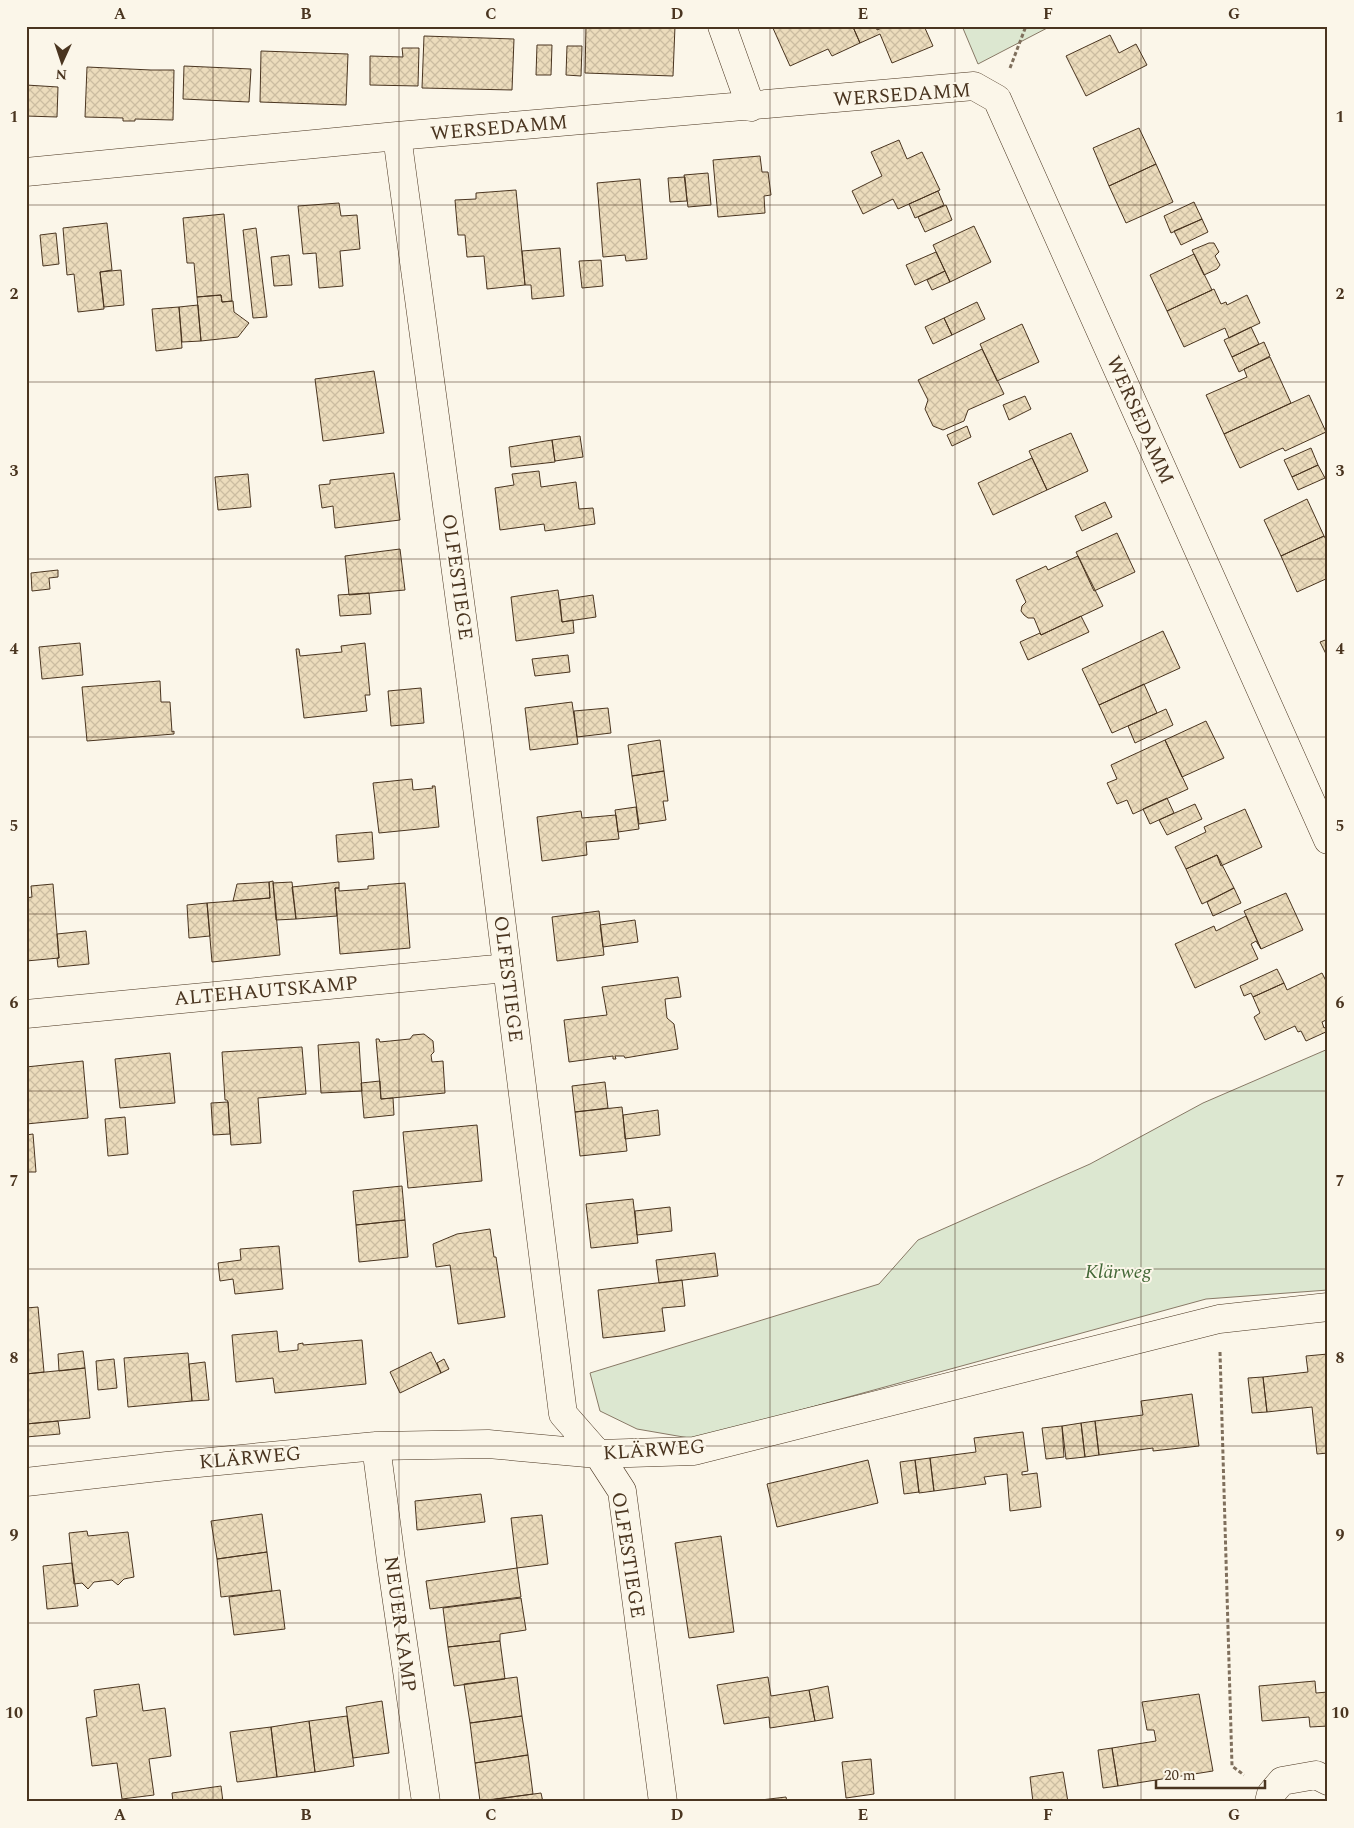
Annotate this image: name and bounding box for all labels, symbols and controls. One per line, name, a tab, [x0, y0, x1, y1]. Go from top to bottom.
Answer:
text: A	[114, 2, 127, 26]
text: B	[300, 2, 312, 26]
text: C	[485, 2, 497, 26]
text: D	[671, 2, 684, 26]
text: E	[858, 2, 868, 26]
text: F	[1043, 2, 1053, 26]
text: G	[1228, 2, 1240, 26]
north arrow	[38, 38, 88, 88]
text: N	[55, 64, 68, 85]
street label: WERSEDAMM	[832, 75, 972, 115]
text: 1	[10, 105, 18, 129]
text: 1	[1336, 105, 1344, 129]
street label: WERSEDAMM	[429, 107, 569, 149]
text: 2	[10, 282, 19, 306]
text: 2	[1336, 282, 1345, 306]
street label: WERSEDAMM	[1098, 351, 1182, 489]
text: 3	[10, 459, 19, 483]
text: 3	[1336, 459, 1345, 483]
street label: OLFESTIEGE	[433, 512, 481, 642]
text: 4	[10, 637, 19, 661]
text: 4	[1336, 637, 1345, 661]
text: 5	[10, 814, 18, 838]
text: 5	[1336, 814, 1344, 838]
street label: OLFESTIEGE	[485, 914, 531, 1044]
street label: ALTEHAUTSKAMP	[173, 968, 359, 1014]
text: 6	[10, 991, 19, 1015]
text: 6	[1336, 991, 1345, 1015]
text: 7	[10, 1169, 19, 1193]
text: 7	[1336, 1169, 1345, 1193]
park label: Klärweg	[1085, 1257, 1152, 1287]
text: 8	[10, 1346, 19, 1370]
text: 8	[1336, 1346, 1345, 1370]
street label: KLÄRWEG	[602, 1431, 706, 1469]
street label: KLÄRWEG	[198, 1439, 302, 1477]
street label: OLFESTIEGE	[603, 1490, 653, 1620]
text: 9	[10, 1523, 19, 1547]
text: 9	[1336, 1523, 1345, 1547]
street label: NEUER KAMP	[376, 1554, 424, 1694]
text: 10	[5, 1701, 23, 1725]
text: 10	[1331, 1701, 1349, 1725]
scale bar	[1156, 1758, 1265, 1790]
text: 20 m	[1164, 1764, 1196, 1787]
text: A	[114, 1803, 127, 1827]
text: B	[300, 1803, 312, 1827]
text: C	[485, 1803, 497, 1827]
text: D	[671, 1803, 684, 1827]
text: E	[858, 1803, 868, 1827]
text: F	[1043, 1803, 1053, 1827]
text: G	[1228, 1803, 1240, 1827]

